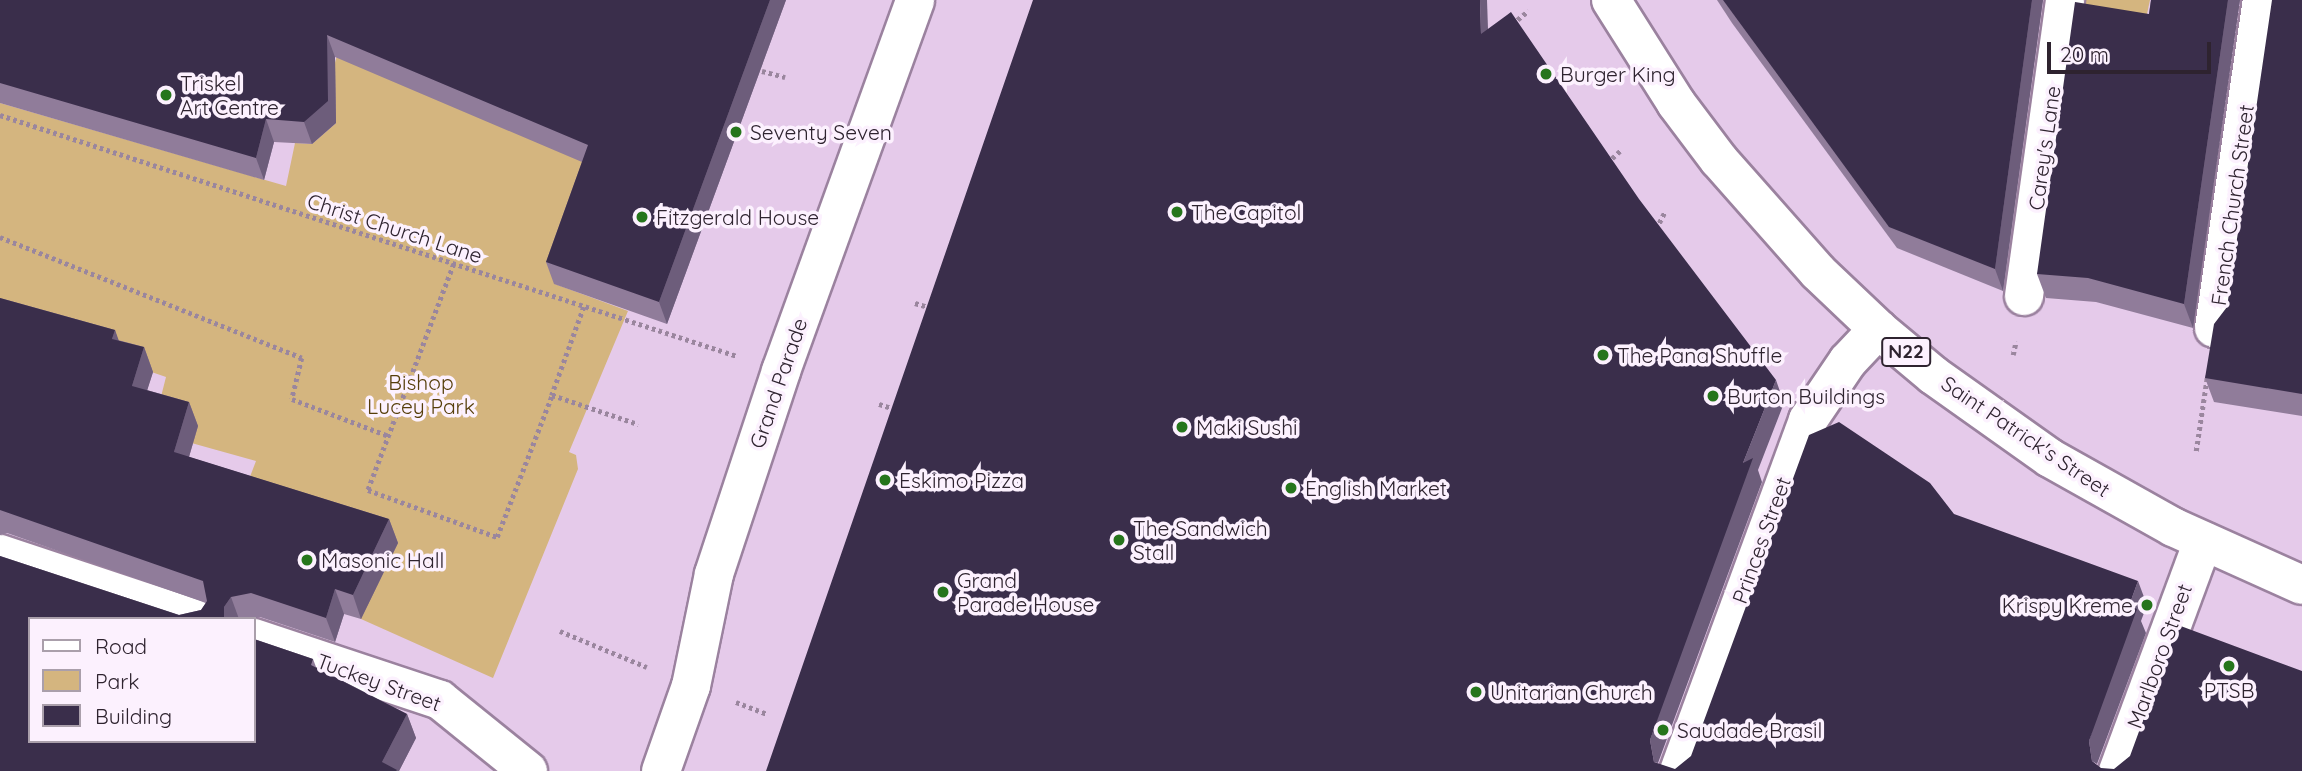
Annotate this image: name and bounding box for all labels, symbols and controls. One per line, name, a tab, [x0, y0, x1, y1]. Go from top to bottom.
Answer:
scale bar	[2050, 28, 2214, 72]
text: 20 m	[2060, 41, 2109, 67]
place label: Burger King	[1560, 61, 1676, 87]
marker: Burger King	[1538, 66, 1554, 82]
place label: Triskel Art Centre	[180, 70, 279, 120]
street label: Carey's Lane	[2023, 84, 2065, 212]
marker: Triskel Art Centre	[158, 87, 174, 103]
street label: French Church Street	[2205, 103, 2259, 307]
place label: Seventy Seven	[750, 119, 892, 145]
marker: Seventy Seven	[728, 124, 744, 140]
street label: Christ Church Lane	[304, 188, 486, 268]
place label: The Capitol	[1191, 199, 1301, 225]
place label: Fitzgerald House	[656, 204, 819, 230]
marker: The Capitol	[1169, 204, 1185, 220]
marker: Fitzgerald House	[634, 209, 650, 225]
street label: Grand Parade	[744, 315, 812, 451]
road number: N22	[1880, 336, 1932, 368]
place label: The Pana Shuffle	[1617, 342, 1782, 368]
marker: The Pana Shuffle	[1595, 347, 1611, 363]
park label: Bishop Lucey Park	[367, 369, 475, 419]
street label: Saint Patrick's Street	[1937, 370, 2115, 502]
place label: Burton Buildings	[1727, 383, 1885, 409]
marker: Burton Buildings	[1705, 388, 1721, 404]
place label: Maki Sushi	[1196, 414, 1298, 440]
marker: Maki Sushi	[1174, 419, 1190, 435]
place label: Eskimo Pizza	[899, 467, 1024, 493]
marker: Eskimo Pizza	[877, 472, 893, 488]
street label: Princes Street	[1726, 473, 1796, 607]
place label: English Market	[1305, 475, 1447, 501]
marker: English Market	[1283, 480, 1299, 496]
place label: The Sandwich Stall	[1133, 515, 1268, 565]
marker: The Sandwich Stall	[1111, 532, 1127, 548]
place label: Masonic Hall	[321, 547, 444, 573]
marker: Masonic Hall	[299, 552, 315, 568]
place label: Grand Parade House	[957, 567, 1094, 617]
street label: Marlboro Street	[2121, 580, 2197, 732]
marker: Grand Parade House	[935, 584, 951, 600]
place label: Krispy Kreme	[2002, 592, 2133, 618]
marker: Krispy Kreme	[2139, 597, 2155, 613]
legend	[28, 617, 256, 743]
text: Road	[95, 633, 147, 659]
street label: Tuckey Street	[313, 648, 445, 716]
marker: PTSB	[2221, 658, 2237, 674]
text: Park	[95, 668, 139, 694]
place label: PTSB	[2204, 677, 2254, 703]
place label: Unitarian Church	[1490, 679, 1653, 705]
marker: Unitarian Church	[1468, 684, 1484, 700]
text: Building	[95, 703, 172, 729]
place label: Saudade Brasil	[1677, 717, 1822, 743]
marker: Saudade Brasil	[1655, 722, 1671, 738]

